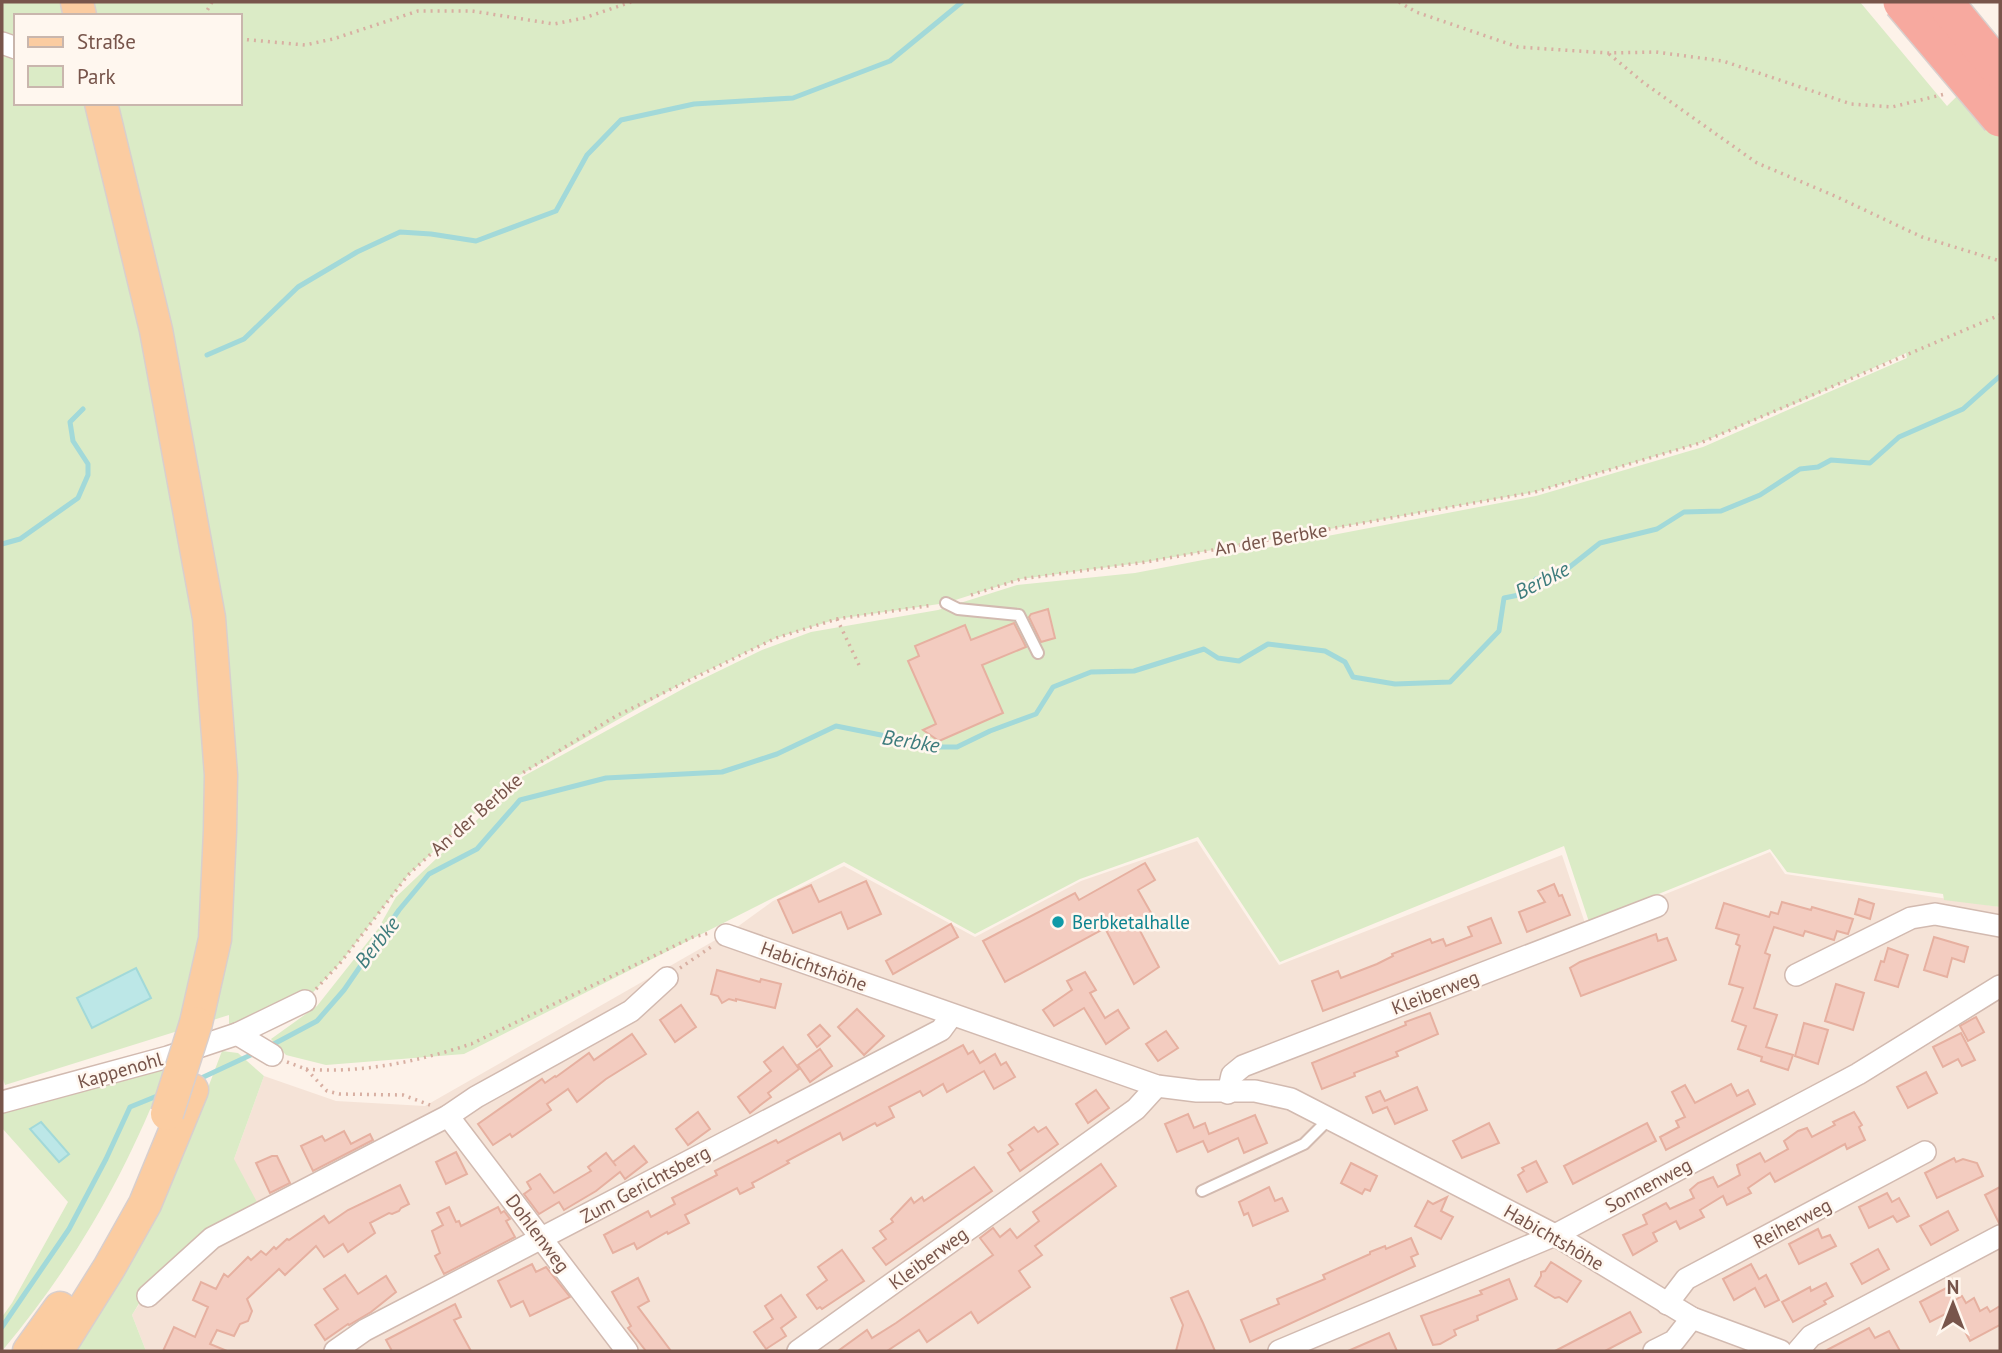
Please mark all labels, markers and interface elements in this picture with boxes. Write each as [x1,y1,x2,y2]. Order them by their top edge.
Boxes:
legend [14,14,242,105]
text: Straße [77,28,136,55]
text: Park [77,63,116,90]
street label: An der Berbke [1213,517,1329,561]
water label: Berbke [1510,555,1574,605]
water label: Berbke [880,723,942,759]
street label: An der Berbke [425,768,527,860]
place label: Berbketalhalle [1072,910,1190,934]
water label: Berbke [349,911,406,973]
marker: Berbketalhalle [1050,914,1066,930]
street label: Habichtshöhe [757,936,871,996]
street label: Kleiberweg [1388,964,1482,1020]
street label: Kappenohl [75,1046,166,1094]
street label: Zum Gerichtsberg [576,1140,714,1228]
street label: Sonnenweg [1601,1152,1695,1218]
street label: Dohlenweg [501,1189,575,1277]
street label: Reiherweg [1749,1192,1835,1254]
street label: Habichtshöhe [1500,1199,1608,1275]
street label: Kleiberweg [884,1221,972,1295]
north arrow [1918,1269,1988,1339]
text: N [1947,1275,1959,1299]

